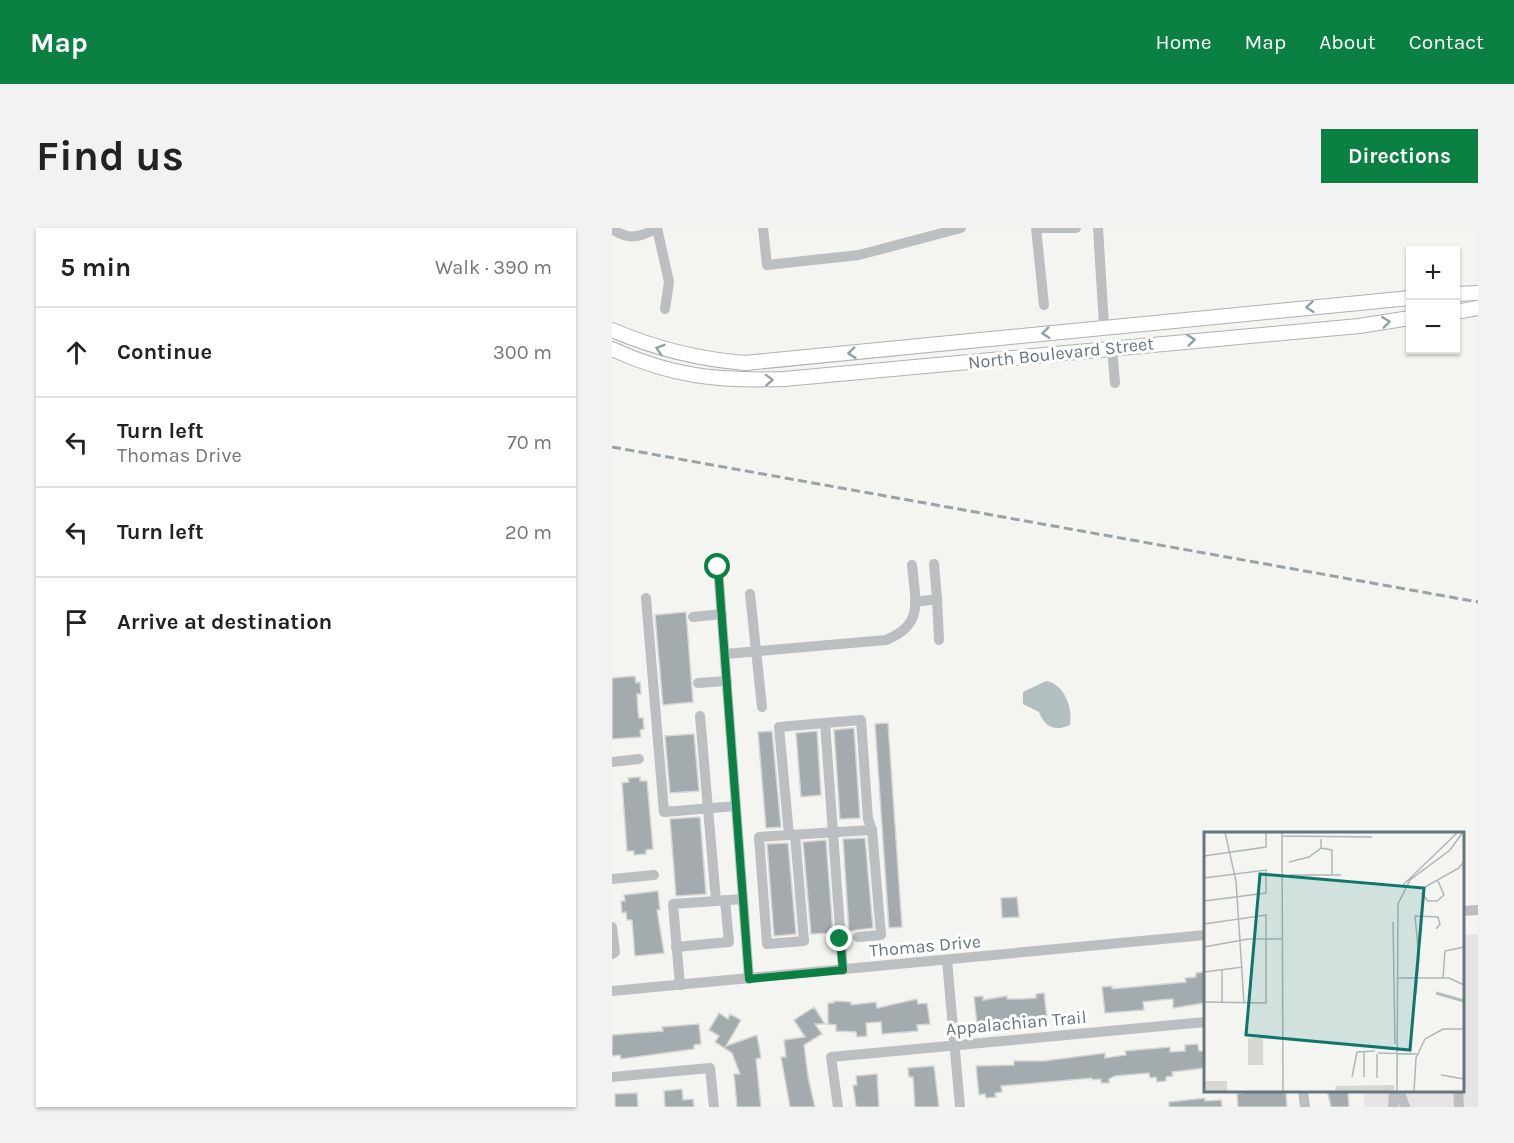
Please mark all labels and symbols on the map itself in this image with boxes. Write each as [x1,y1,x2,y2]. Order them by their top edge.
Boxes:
one-way arrow [1306,300,1315,313]
one-way arrow [1381,316,1390,328]
one-way arrow [1041,326,1050,338]
street label: North Boulevard Street [967,332,1155,374]
one-way arrow [1187,334,1196,347]
one-way arrow [655,344,666,356]
one-way arrow [847,346,856,359]
one-way arrow [765,373,774,386]
route start [704,553,730,579]
inset map [1204,832,1463,1092]
route end [826,925,852,951]
street label: Thomas Drive [868,930,982,962]
street label: Appalachian Trail [945,1006,1087,1040]

